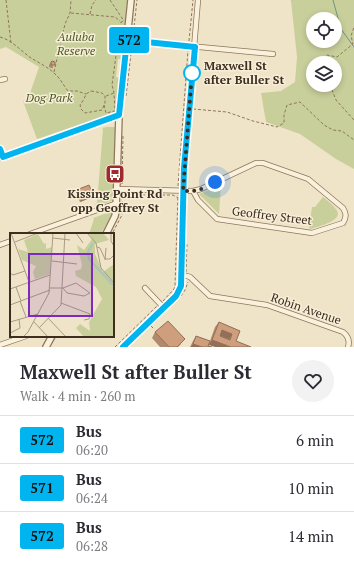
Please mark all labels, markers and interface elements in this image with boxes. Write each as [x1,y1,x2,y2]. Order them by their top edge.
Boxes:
map controls [306,12,342,92]
button: locate [306,12,342,48]
line badge: 572 [106,27,152,53]
park label: Auluba Reserve [56,29,96,58]
text: 572 [117,30,141,49]
button: layers [306,56,342,92]
place label: Maxwell St after Buller St [204,58,284,87]
marker: Maxwell St after Buller St [183,64,201,82]
park label: Dog Park [24,90,73,105]
bus stop icon: Kissing Point Rd opp Geoffrey St [104,163,126,185]
your location [205,172,225,192]
place label: Kissing Point Rd opp Geoffrey St [68,186,163,215]
street label: Geoffrey Street [231,203,313,228]
inset map [10,233,114,337]
street label: Robin Avenue [269,290,343,328]
text: Maxwell St after Buller St [20,359,252,384]
button: heart [292,360,334,402]
text: Walk · 4 min · 260 m [20,387,135,405]
text: Bus [76,421,102,441]
text: 572 [30,430,54,449]
text: 6 min [296,430,334,450]
text: 06:20 [76,441,108,459]
text: Bus [76,469,102,489]
text: 571 [30,478,54,497]
text: 10 min [288,478,334,498]
text: 06:24 [76,489,108,507]
text: Bus [76,517,102,537]
text: 572 [30,526,54,545]
text: 14 min [288,526,334,546]
text: 06:28 [76,537,108,555]

